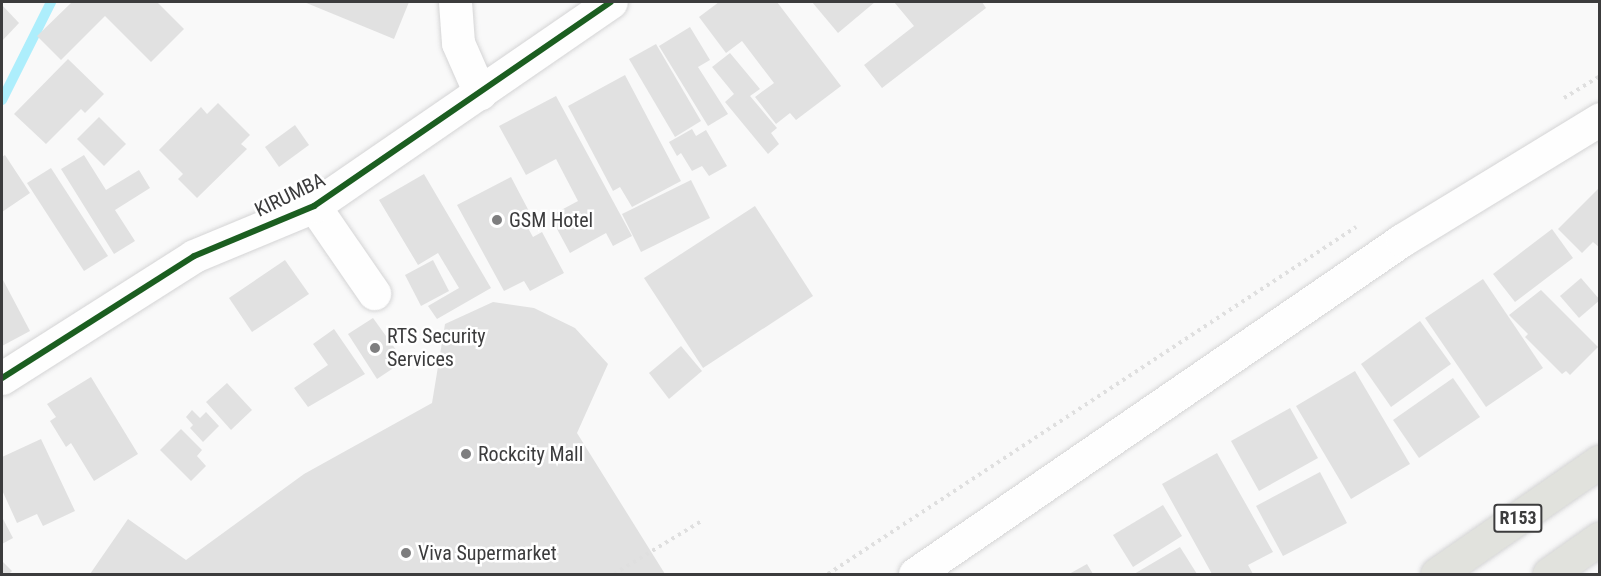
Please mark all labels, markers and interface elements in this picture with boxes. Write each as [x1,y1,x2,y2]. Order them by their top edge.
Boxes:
street label: KIRUMBA [251,168,329,222]
place label: GSM Hotel [509,208,593,232]
marker: GSM Hotel [490,213,504,227]
place label: RTS Security Services [387,324,486,371]
marker: RTS Security Services [368,341,382,355]
place label: Rockcity Mall [478,442,583,466]
marker: Rockcity Mall [459,447,473,461]
road number: R153 [1492,503,1544,533]
place label: Viva Supermarket [418,541,557,565]
marker: Viva Supermarket [399,546,413,560]

